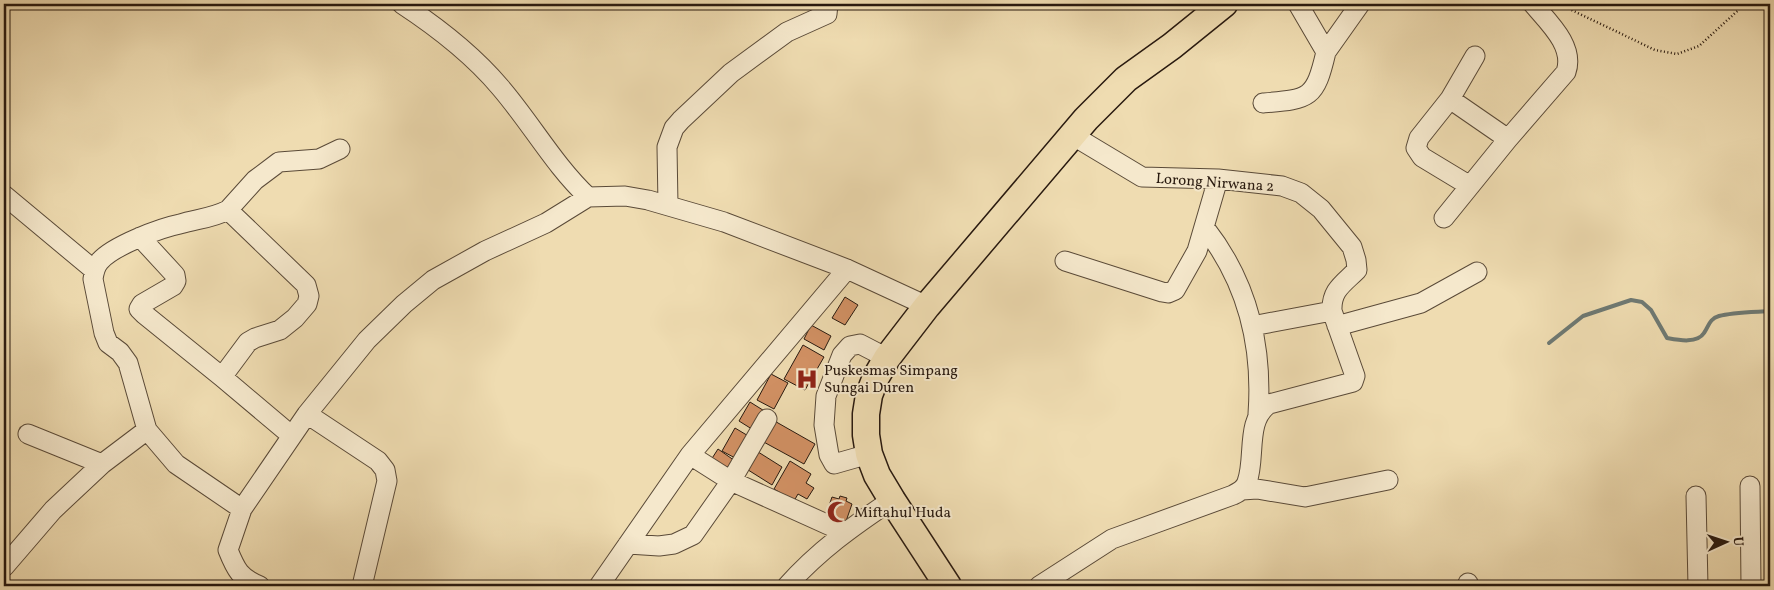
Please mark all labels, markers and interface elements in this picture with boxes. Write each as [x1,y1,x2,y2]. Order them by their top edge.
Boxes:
street label: Lorong Nirwana 2 [1155,169,1275,198]
place label: Puskesmas Simpang Sungai Duren [824,361,958,399]
hospital icon: Puskesmas Simpang Sungai Duren [794,366,820,392]
mosque icon: Miftahul Huda [825,499,851,525]
place label: Miftahul Huda [854,503,951,524]
north arrow [1702,518,1752,568]
text: U [1728,536,1747,547]

